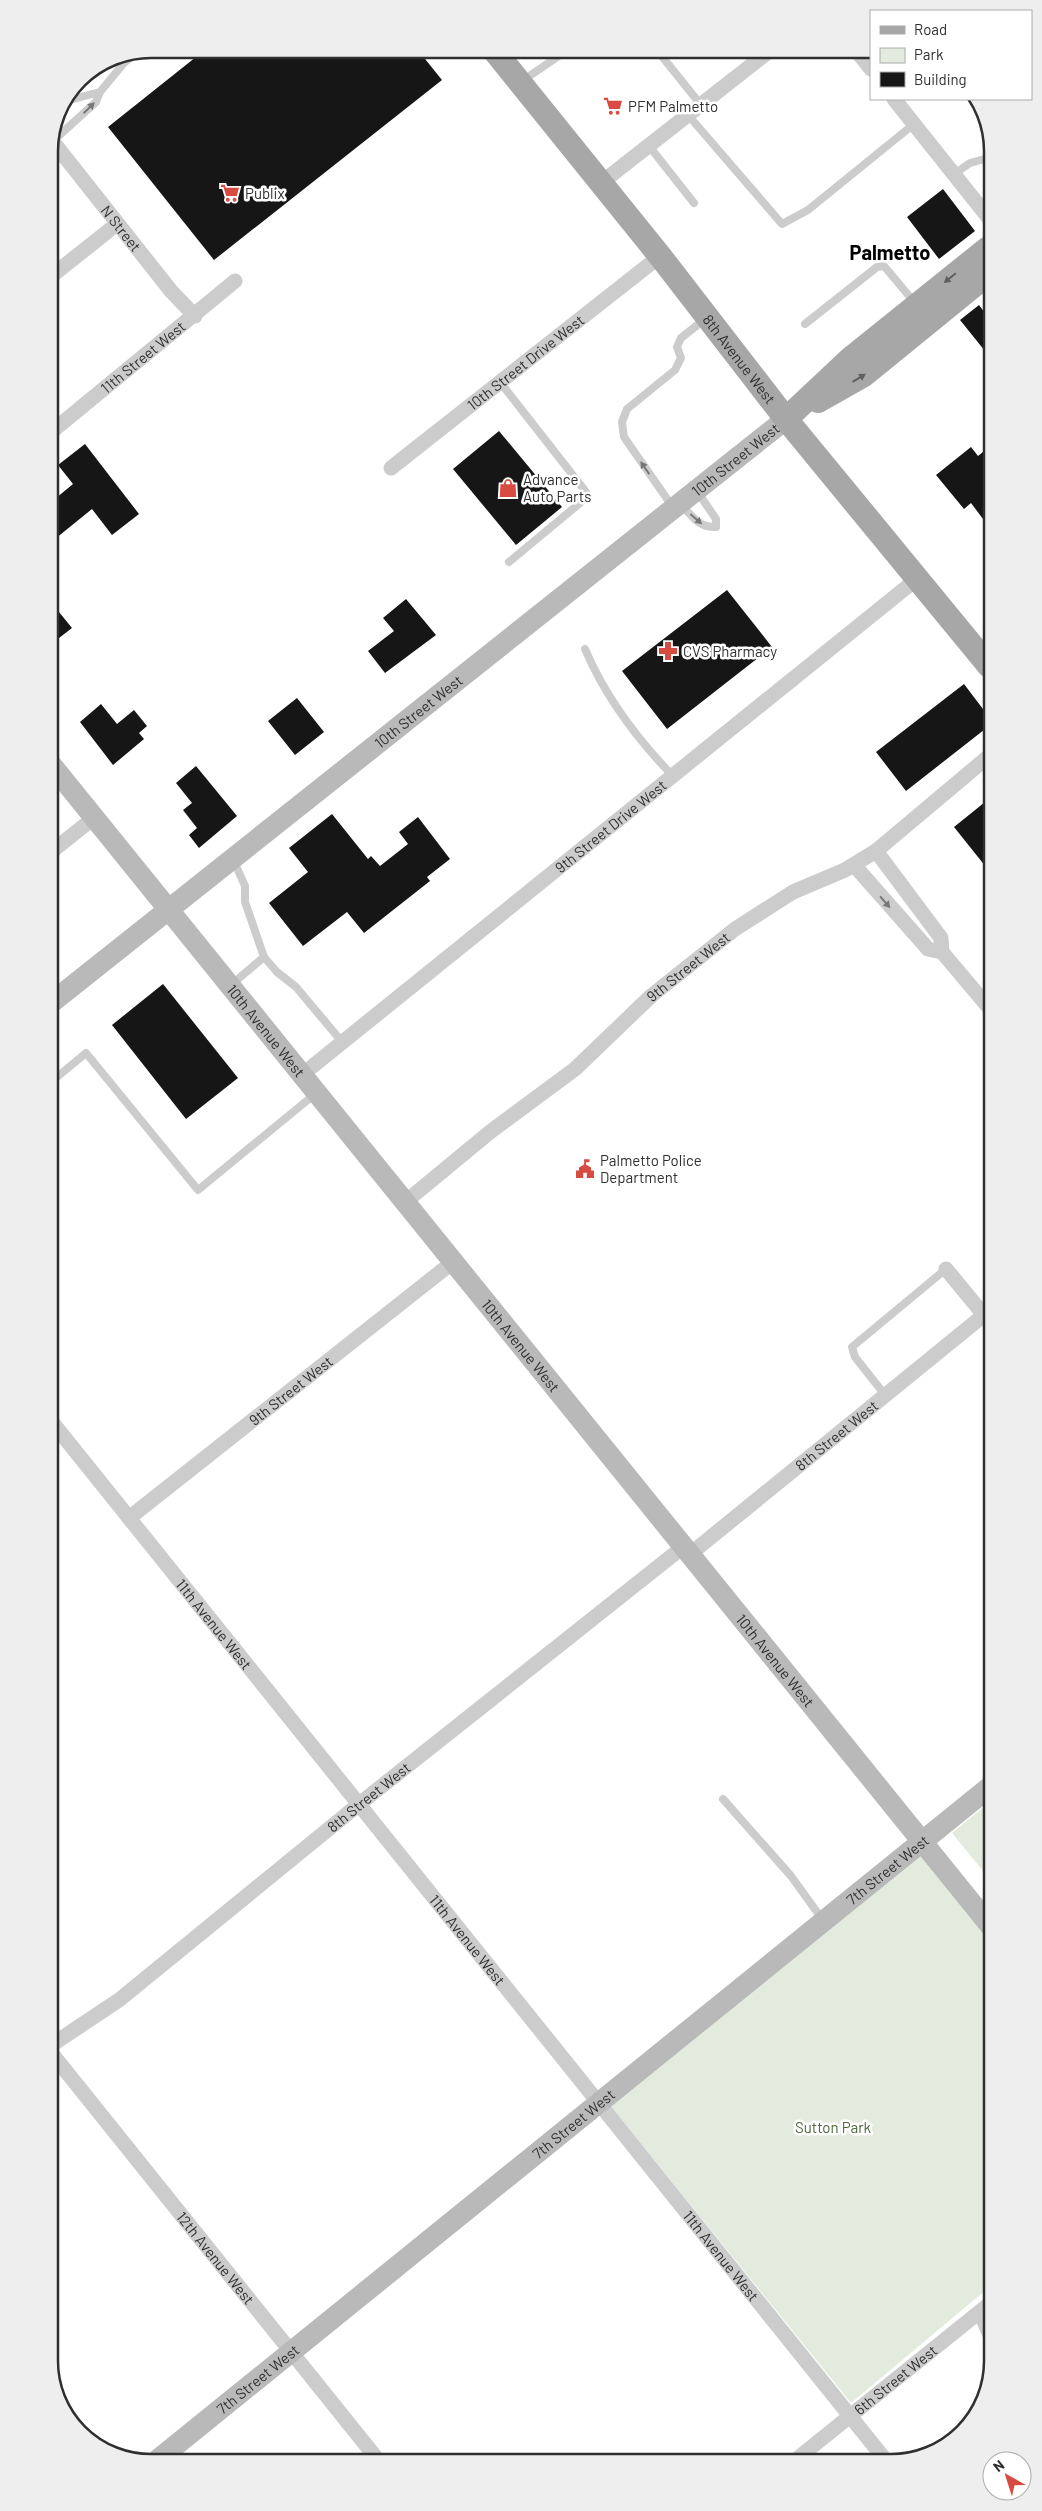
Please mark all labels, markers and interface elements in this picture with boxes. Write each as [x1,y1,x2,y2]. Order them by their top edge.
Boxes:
legend [870,10,1032,100]
text: Road [914,20,947,38]
text: Park [914,45,944,63]
text: Building [914,70,967,88]
supermarket icon: PFM Palmetto [602,95,624,117]
place label: PFM Palmetto [628,97,718,115]
one-way arrow [83,103,95,115]
supermarket icon: Publix [219,182,241,204]
place label: Publix [245,184,285,202]
street label: N Street [97,201,145,255]
district label: Palmetto [850,240,930,264]
one-way arrow [944,273,957,284]
street label: 10th Street Drive West [463,311,587,414]
street label: 8th Avenue West [699,311,780,407]
street label: 11th Street West [97,317,189,397]
one-way arrow [852,373,865,382]
street label: 10th Street West [688,419,783,500]
one-way arrow [640,461,650,475]
place label: Advance Auto Parts [523,470,591,505]
shop icon: Advance Auto Parts [497,477,519,499]
one-way arrow [689,513,701,525]
pharmacy icon: CVS Pharmacy [657,640,679,662]
place label: CVS Pharmacy [683,642,777,660]
street label: 10th Street West [371,671,466,752]
street label: 9th Street Drive West [551,776,670,876]
one-way arrow [879,896,891,908]
street label: 9th Street West [643,928,733,1005]
street label: 10th Avenue West [223,981,309,1080]
place label: Palmetto Police Department [600,1151,702,1186]
public building icon: Palmetto Police Department [574,1158,596,1180]
street label: 10th Avenue West [478,1295,564,1395]
street label: 9th Street West [245,1352,336,1429]
street label: 8th Street West [791,1396,881,1474]
street label: 11th Avenue West [172,1575,256,1673]
street label: 10th Avenue West [733,1610,818,1710]
street label: 8th Street West [323,1758,414,1836]
street label: 7th Street West [843,1831,932,1908]
street label: 11th Avenue West [426,1891,509,1989]
street label: 7th Street West [529,2085,618,2162]
park label: Sutton Park [795,2118,872,2136]
street label: 11th Avenue West [680,2207,763,2304]
street label: 12th Avenue West [173,2208,258,2308]
street label: 7th Street West [213,2340,302,2418]
street label: 6th Street West [850,2341,940,2418]
north arrow [982,2451,1032,2501]
text: N [990,2456,1007,2475]

